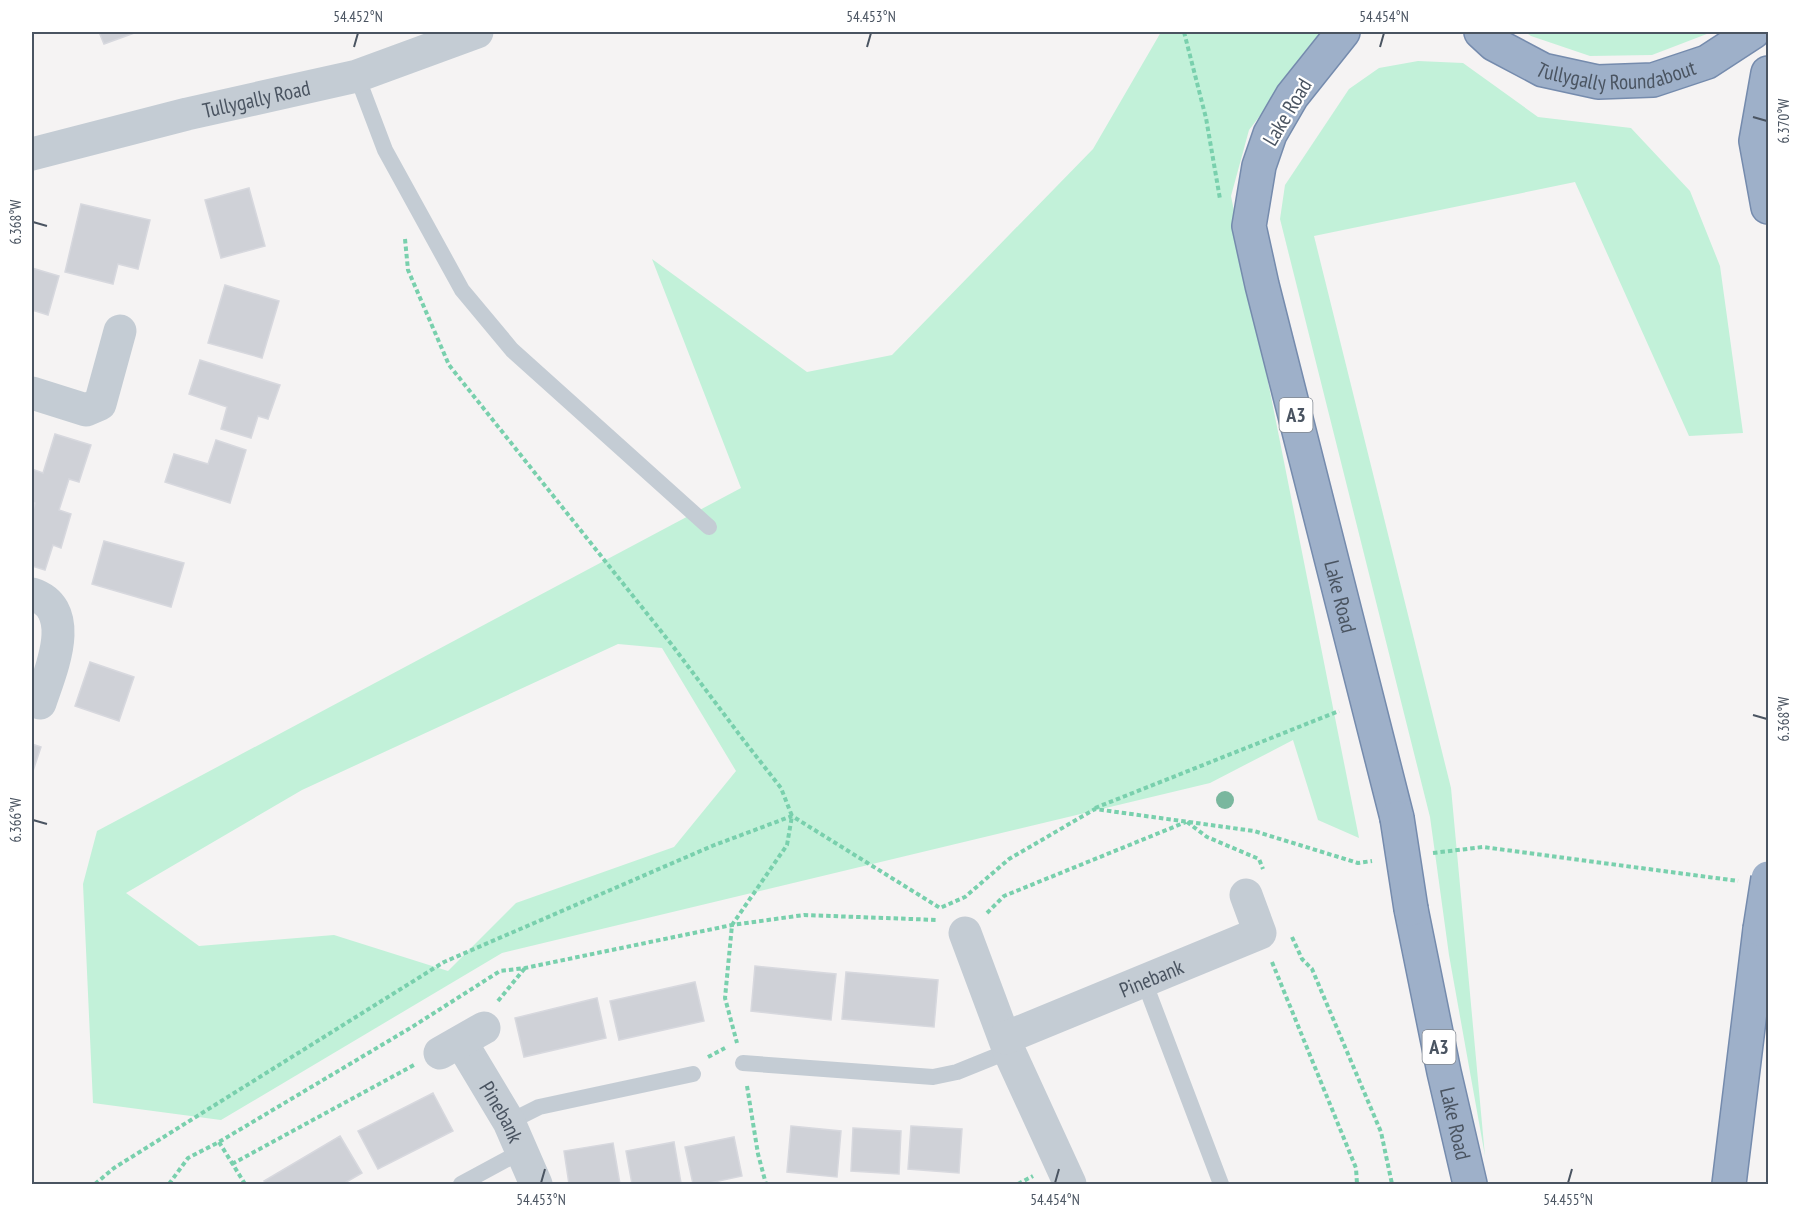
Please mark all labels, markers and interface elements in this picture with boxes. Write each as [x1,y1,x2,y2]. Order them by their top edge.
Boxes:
text: 54.452°N [333,7,383,26]
text: 54.453°N [846,7,896,26]
text: 54.454°N [1359,7,1409,26]
street label: Tullygally Roundabout [1532,53,1699,95]
street label: Tullygally Road [200,73,313,124]
street label: Lake Road [1256,73,1318,151]
text: 6.370°W [1774,99,1793,143]
text: 6.368°W [6,200,25,244]
road number: A3 [1280,398,1312,432]
street label: Lake Road [1319,557,1363,635]
text: 6.368°W [1774,697,1793,741]
text: 6.366°W [6,798,25,842]
street label: Pinebank [1115,953,1187,1003]
road number: A3 [1422,1030,1456,1064]
street label: Pinebank [474,1076,530,1147]
street label: Lake Road [1434,1084,1477,1162]
text: 54.453°N [516,1190,566,1209]
text: 54.454°N [1030,1190,1080,1209]
text: 54.455°N [1543,1190,1593,1209]

